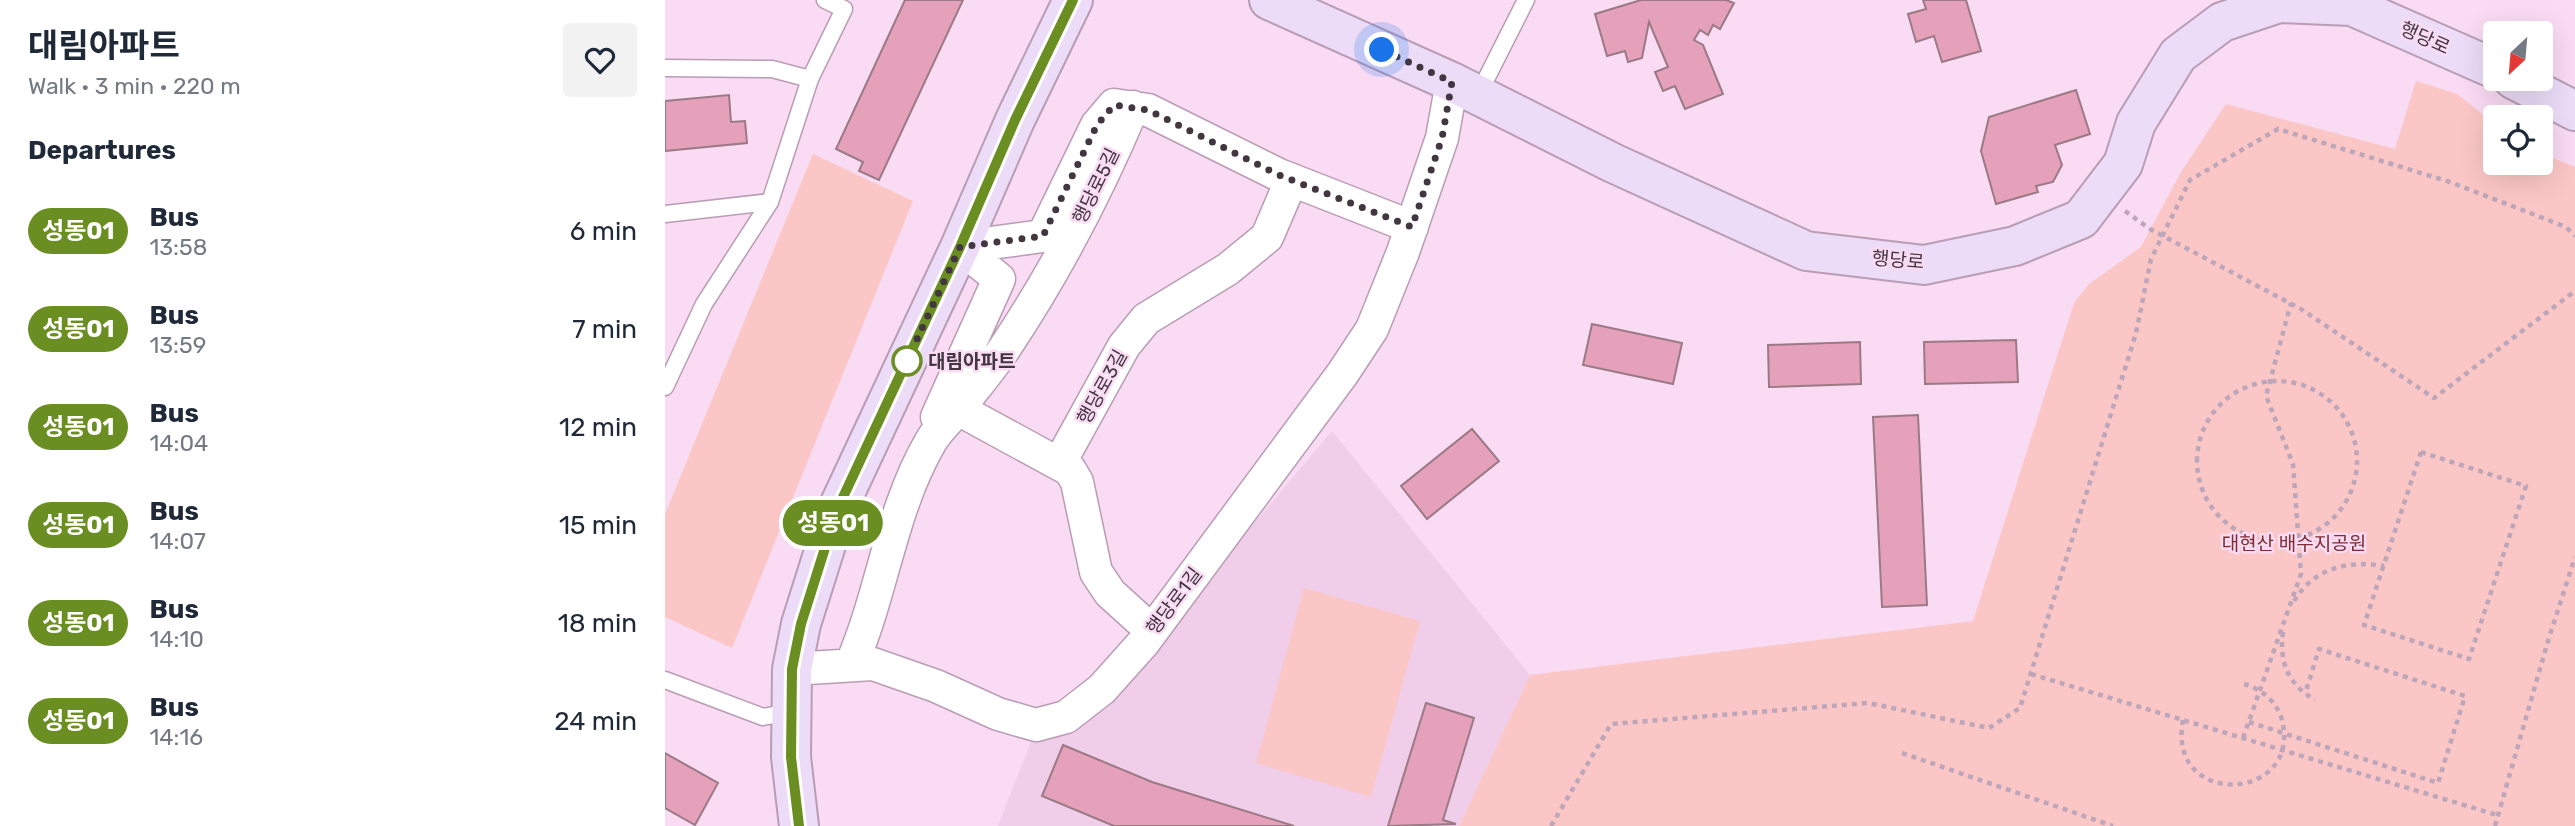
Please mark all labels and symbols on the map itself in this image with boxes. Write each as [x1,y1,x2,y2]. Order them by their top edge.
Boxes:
street label: 행당로 [2396,17,2454,59]
north arrow [2483,21,2553,91]
your location [1364,32,1399,67]
street label: 행당로5길 [1068,144,1124,228]
street label: 행당로 [1871,246,1925,274]
marker: 대림아파트 [892,346,922,376]
street label: 행당로3길 [1072,346,1132,428]
place label: 대림아파트 [928,350,1015,373]
line badge: 성동01 [784,500,882,546]
park label: 대현산 배수지공원 [2222,532,2366,555]
street label: 행당로1길 [1141,563,1207,639]

